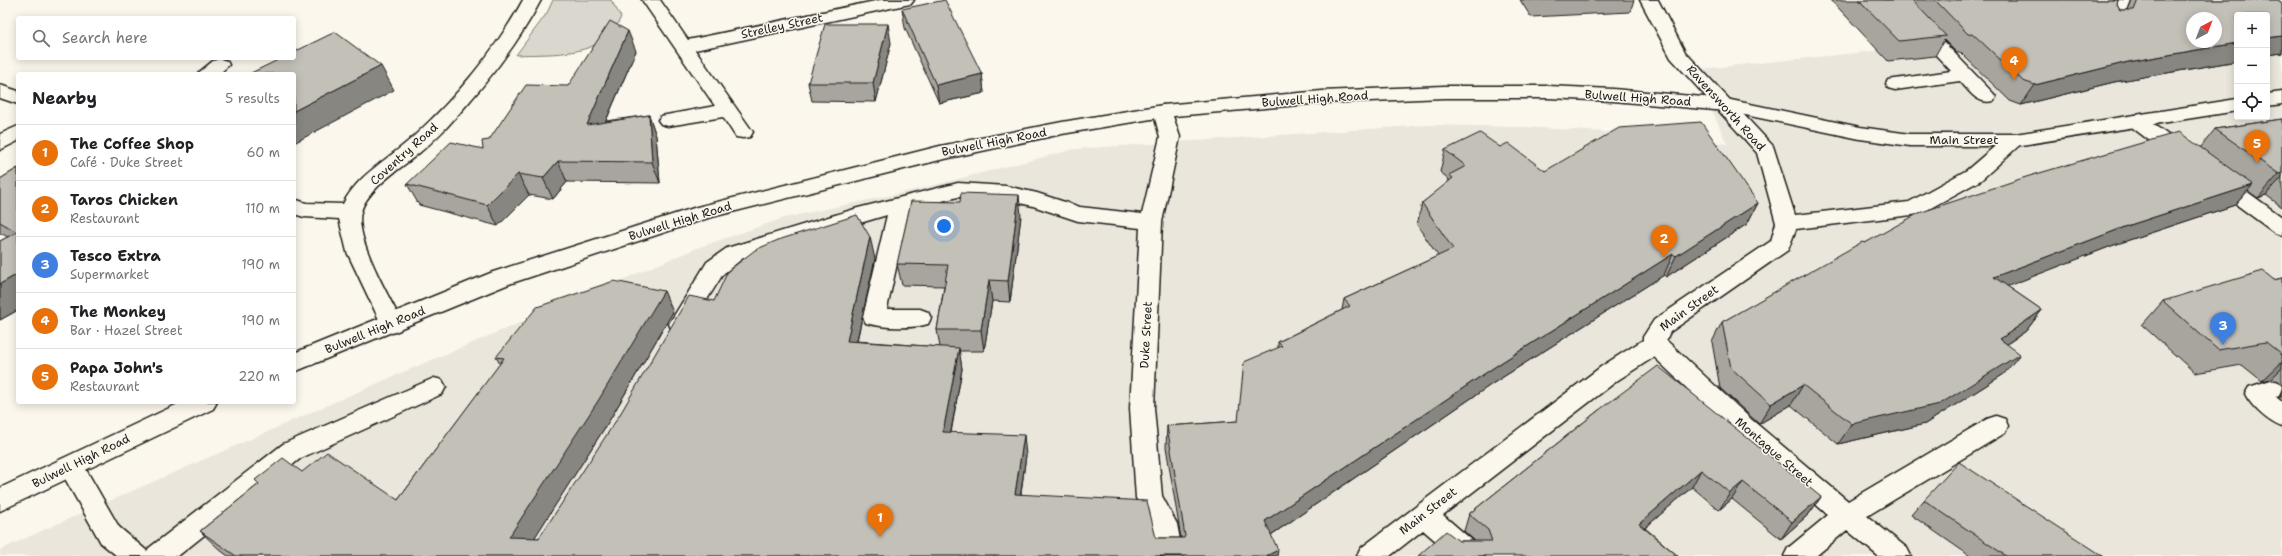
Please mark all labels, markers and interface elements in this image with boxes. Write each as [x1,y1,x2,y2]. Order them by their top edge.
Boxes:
street label: Strelley Street [740,10,824,42]
north arrow [2186,12,2222,48]
map controls [2234,12,2270,120]
button: + [2234,12,2270,48]
search box [16,16,296,60]
icon: search [30,27,52,49]
text: Search here [62,28,148,48]
pin: 4 [2001,47,2027,80]
button: − [2234,48,2270,84]
street label: Ravensworth Road [1683,62,1769,155]
button: locate [2234,84,2270,120]
street label: Bulwell High Road [1584,86,1692,110]
text: Nearby [32,87,97,109]
street label: Bulwell High Road [1261,87,1369,111]
text: 5 results [225,90,280,107]
street label: Coventry Road [367,119,442,189]
street label: Bulwell High Road [940,124,1048,160]
pin: 5 [2244,130,2270,163]
street label: Main Street [1930,132,1998,148]
text: The Coffee Shop [70,134,194,154]
text: 1 [42,144,48,161]
text: 60 m [247,144,280,161]
text: Café · Duke Street [70,154,183,171]
text: Taros Chicken [70,190,178,210]
street label: Bulwell High Road [627,198,734,244]
text: 2 [40,200,50,217]
text: 110 m [245,200,280,217]
text: Restaurant [70,210,140,227]
your location [934,216,954,236]
pin: 2 [1651,225,1677,258]
text: Tesco Extra [70,246,161,266]
text: 3 [40,256,50,273]
text: 190 m [241,256,280,273]
text: Supermarket [70,266,149,283]
street label: Main Street [1656,281,1722,335]
street label: Duke Street [1136,301,1156,369]
text: The Monkey [70,302,166,322]
street label: Bulwell High Road [323,302,428,357]
text: 4 [40,312,50,329]
text: 190 m [241,312,280,329]
pin: 3 [2210,312,2236,345]
text: Bar · Hazel Street [70,322,183,339]
text: Papa John's [70,358,163,378]
text: 5 [41,368,49,385]
text: 220 m [238,368,280,385]
text: Restaurant [70,378,140,395]
street label: Montague Street [1732,414,1816,490]
street label: Bulwell High Road [30,430,133,492]
street label: Main Street [1396,483,1460,539]
pin: 1 [867,504,893,537]

